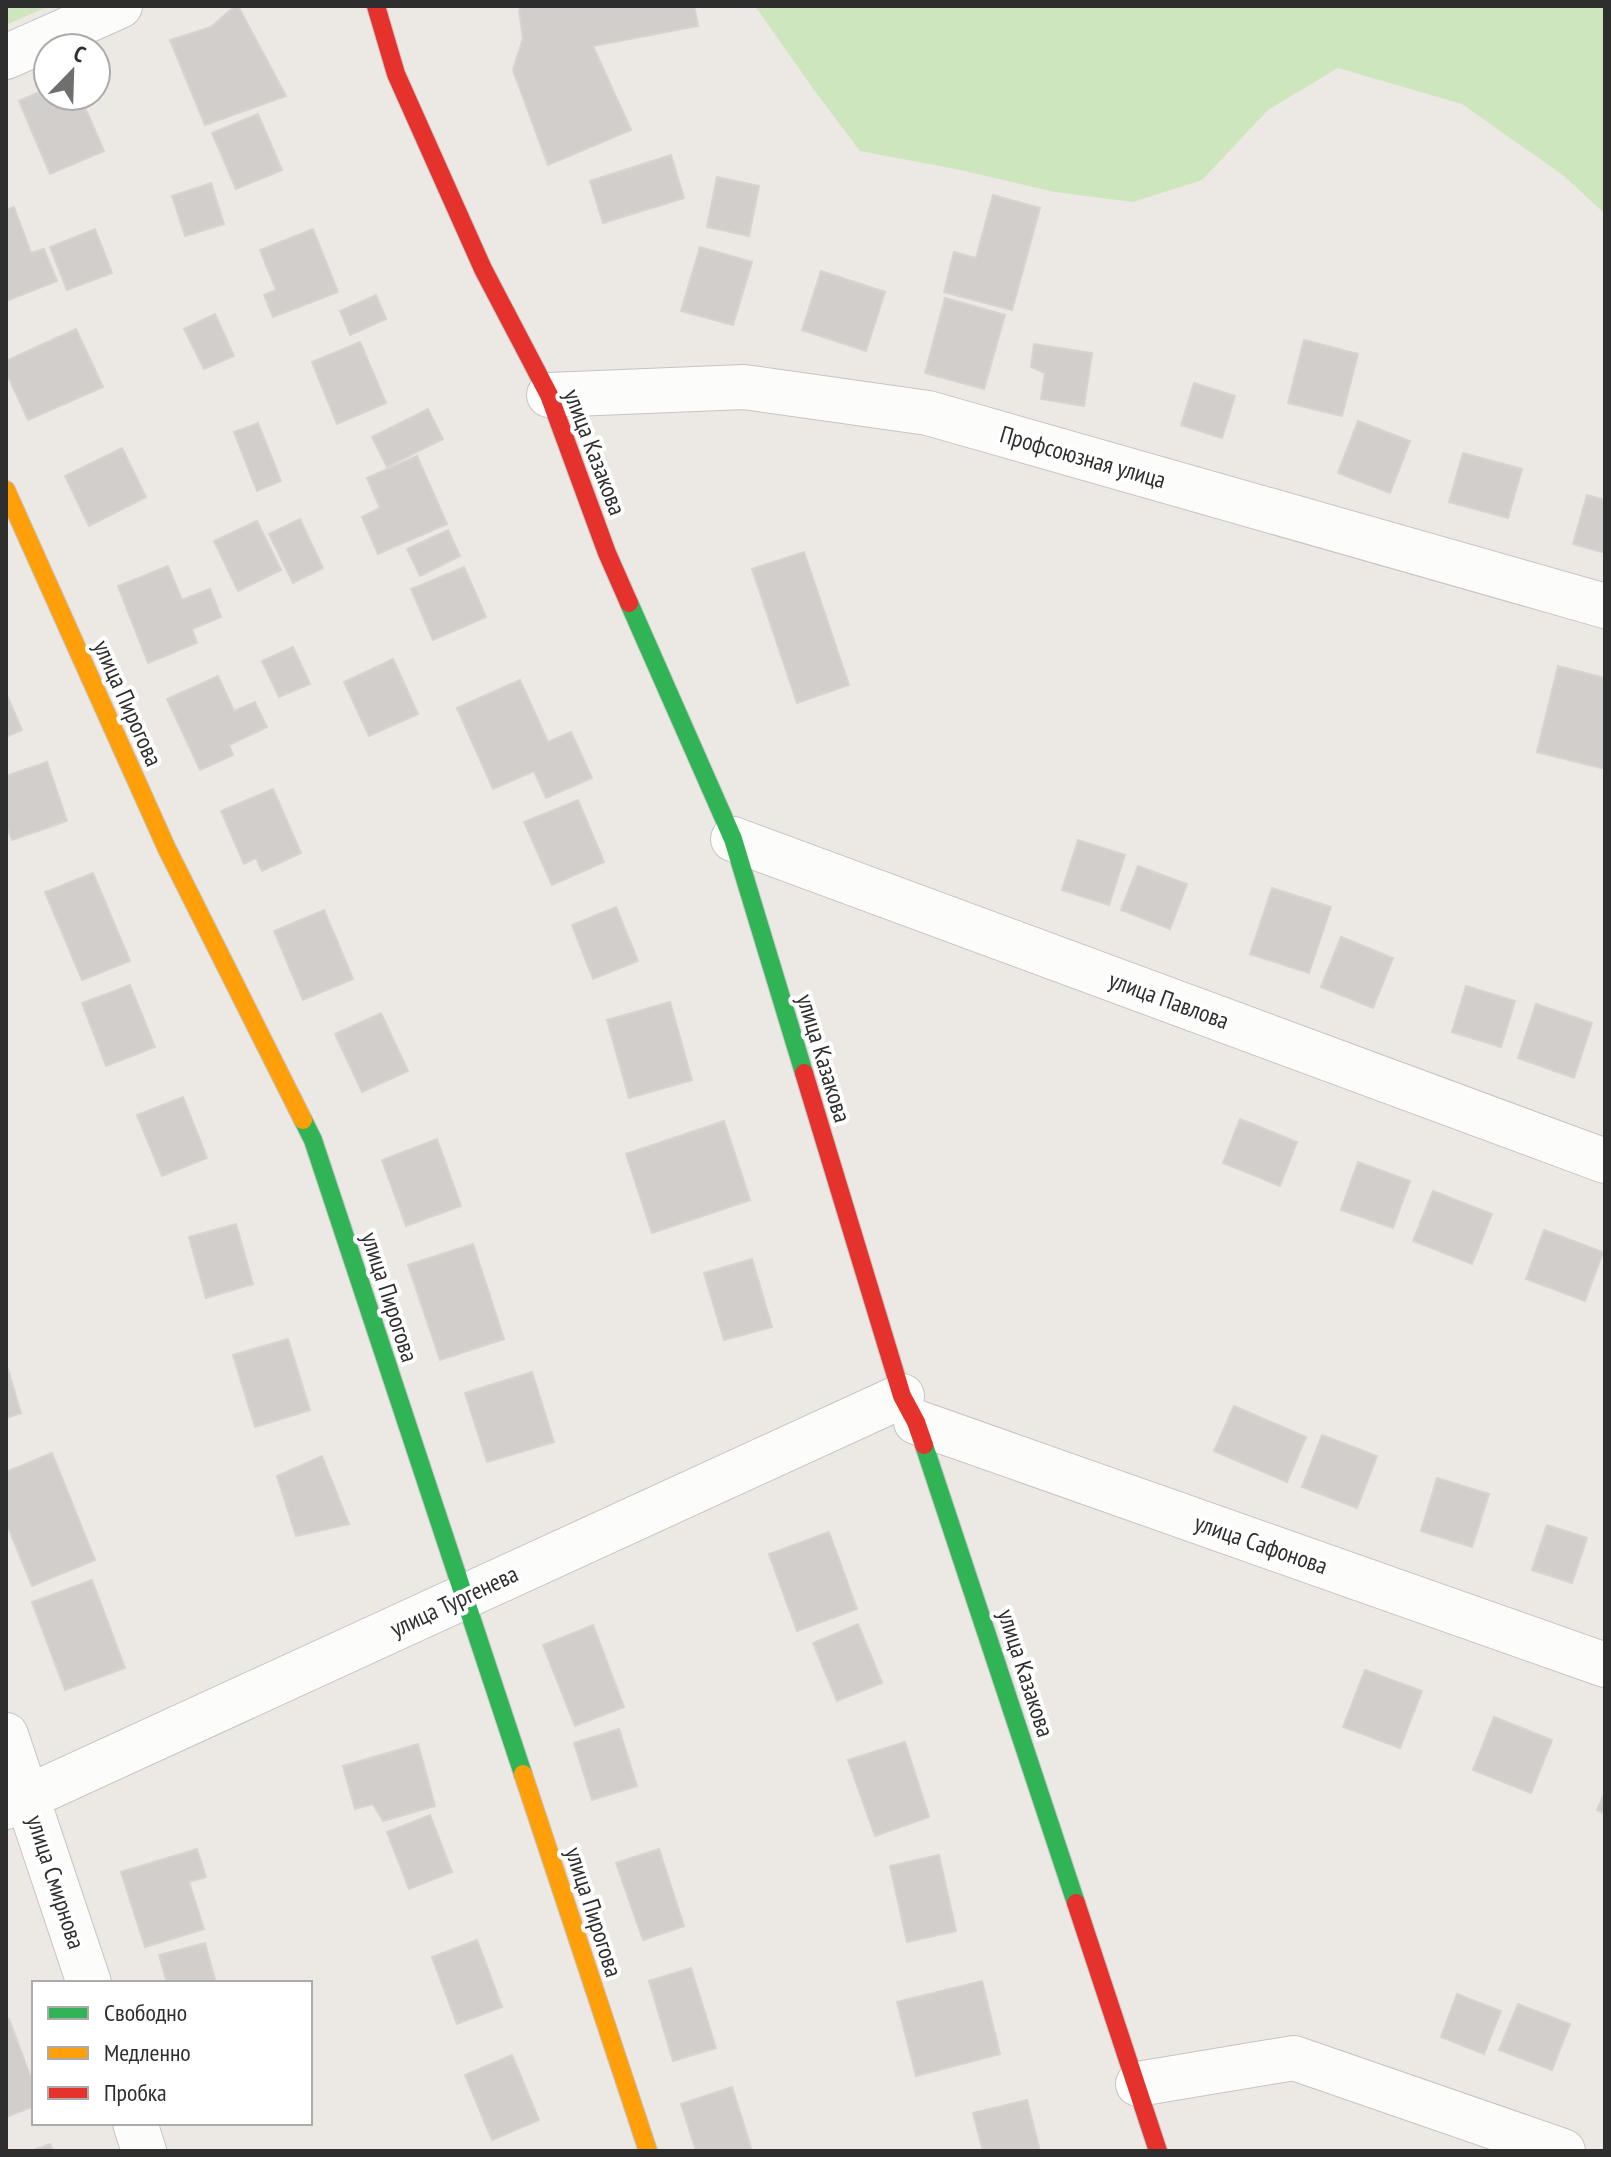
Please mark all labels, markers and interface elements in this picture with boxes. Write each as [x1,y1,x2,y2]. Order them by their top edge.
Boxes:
north arrow [32,32,112,112]
text: С [70,39,90,68]
street label: улица Казакова [557,385,633,519]
street label: Профсоюзная улица [997,419,1169,495]
street label: улица Пирогова [86,635,170,771]
street label: улица Павлова [1105,964,1233,1036]
street label: улица Казакова [790,990,858,1126]
street label: улица Пирогова [354,1228,426,1366]
street label: улица Сафонова [1190,1507,1332,1581]
street label: улица Тургенева [385,1558,523,1644]
street label: улица Казакова [991,1605,1061,1741]
street label: улица Смирнова [20,1811,92,1953]
street label: улица Пирогова [558,1843,630,1981]
legend [32,1981,312,2125]
text: Свободно [104,1997,187,2028]
text: Медленно [104,2037,191,2068]
text: Пробка [104,2077,167,2108]

